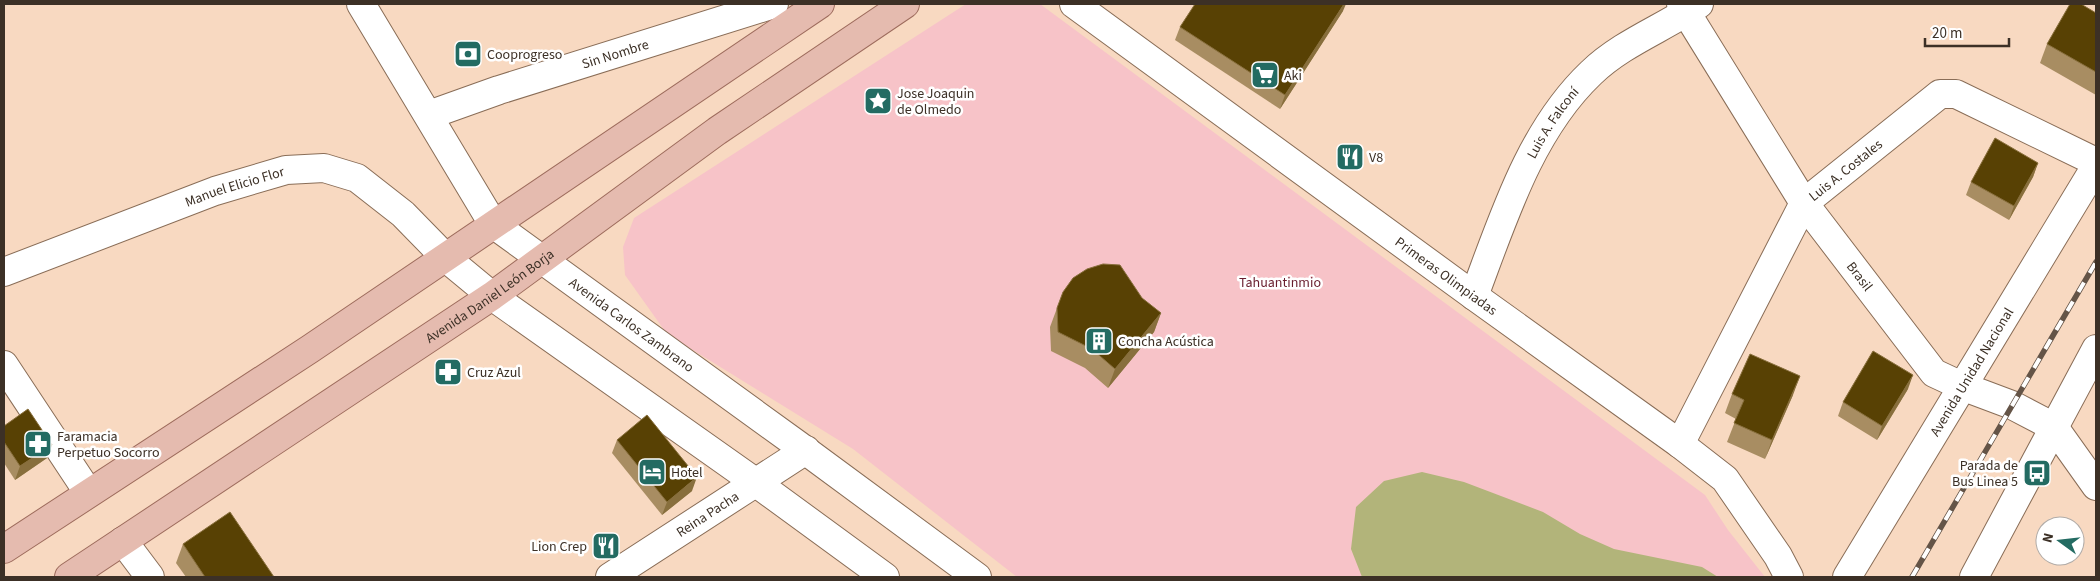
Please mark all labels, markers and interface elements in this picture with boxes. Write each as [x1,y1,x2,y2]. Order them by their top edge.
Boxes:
scale bar [1925,15,2009,47]
text: 20 m [1932,23,1962,44]
street label: Sin Nombre [579,35,651,74]
bank icon: Cooprogreso [453,39,483,69]
place label: Cooprogreso [487,45,562,65]
supermarket icon: Aki [1250,60,1280,90]
place label: Aki [1284,66,1302,86]
street label: Luis A. Falconí [1522,83,1584,162]
place label: Jose Joaquin de Olmedo [897,84,975,120]
place icon: Jose Joaquin de Olmedo [863,86,893,116]
street label: Luis A. Costales [1805,135,1887,206]
restaurant icon: V8 [1335,142,1365,172]
place label: V8 [1369,148,1383,168]
street label: Manuel Elicio Flor [182,162,287,213]
street label: Primeras Olimpiadas [1391,233,1501,321]
street label: Avenida Daniel León Borja [422,245,559,348]
street label: Brasil [1841,258,1877,296]
street label: Avenida Carlos Zambrano [565,273,698,378]
park label: Tahuantinmio [1239,273,1321,293]
street label: Avenida Unidad Nacional [1926,304,2019,440]
building icon: Concha Acústica [1084,326,1114,356]
place label: Concha Acústica [1118,332,1214,352]
pharmacy icon: Cruz Azul [433,357,463,387]
place label: Cruz Azul [467,363,521,383]
place label: Faramacia Perpetuo Socorro [57,427,160,463]
pharmacy icon: Faramacia Perpetuo Socorro [23,429,53,459]
place label: Parada de Bus Linea 5 [1952,456,2018,492]
hotel icon: Hotel [637,457,667,487]
bus stop icon: Parada de Bus Linea 5 [2022,458,2052,488]
place label: Hotel [671,463,703,483]
street label: Reina Pacha [673,487,743,543]
north arrow [2035,516,2085,566]
restaurant icon: Lion Crep [591,531,621,561]
text: N [2038,531,2059,545]
place label: Lion Crep [531,537,587,557]

